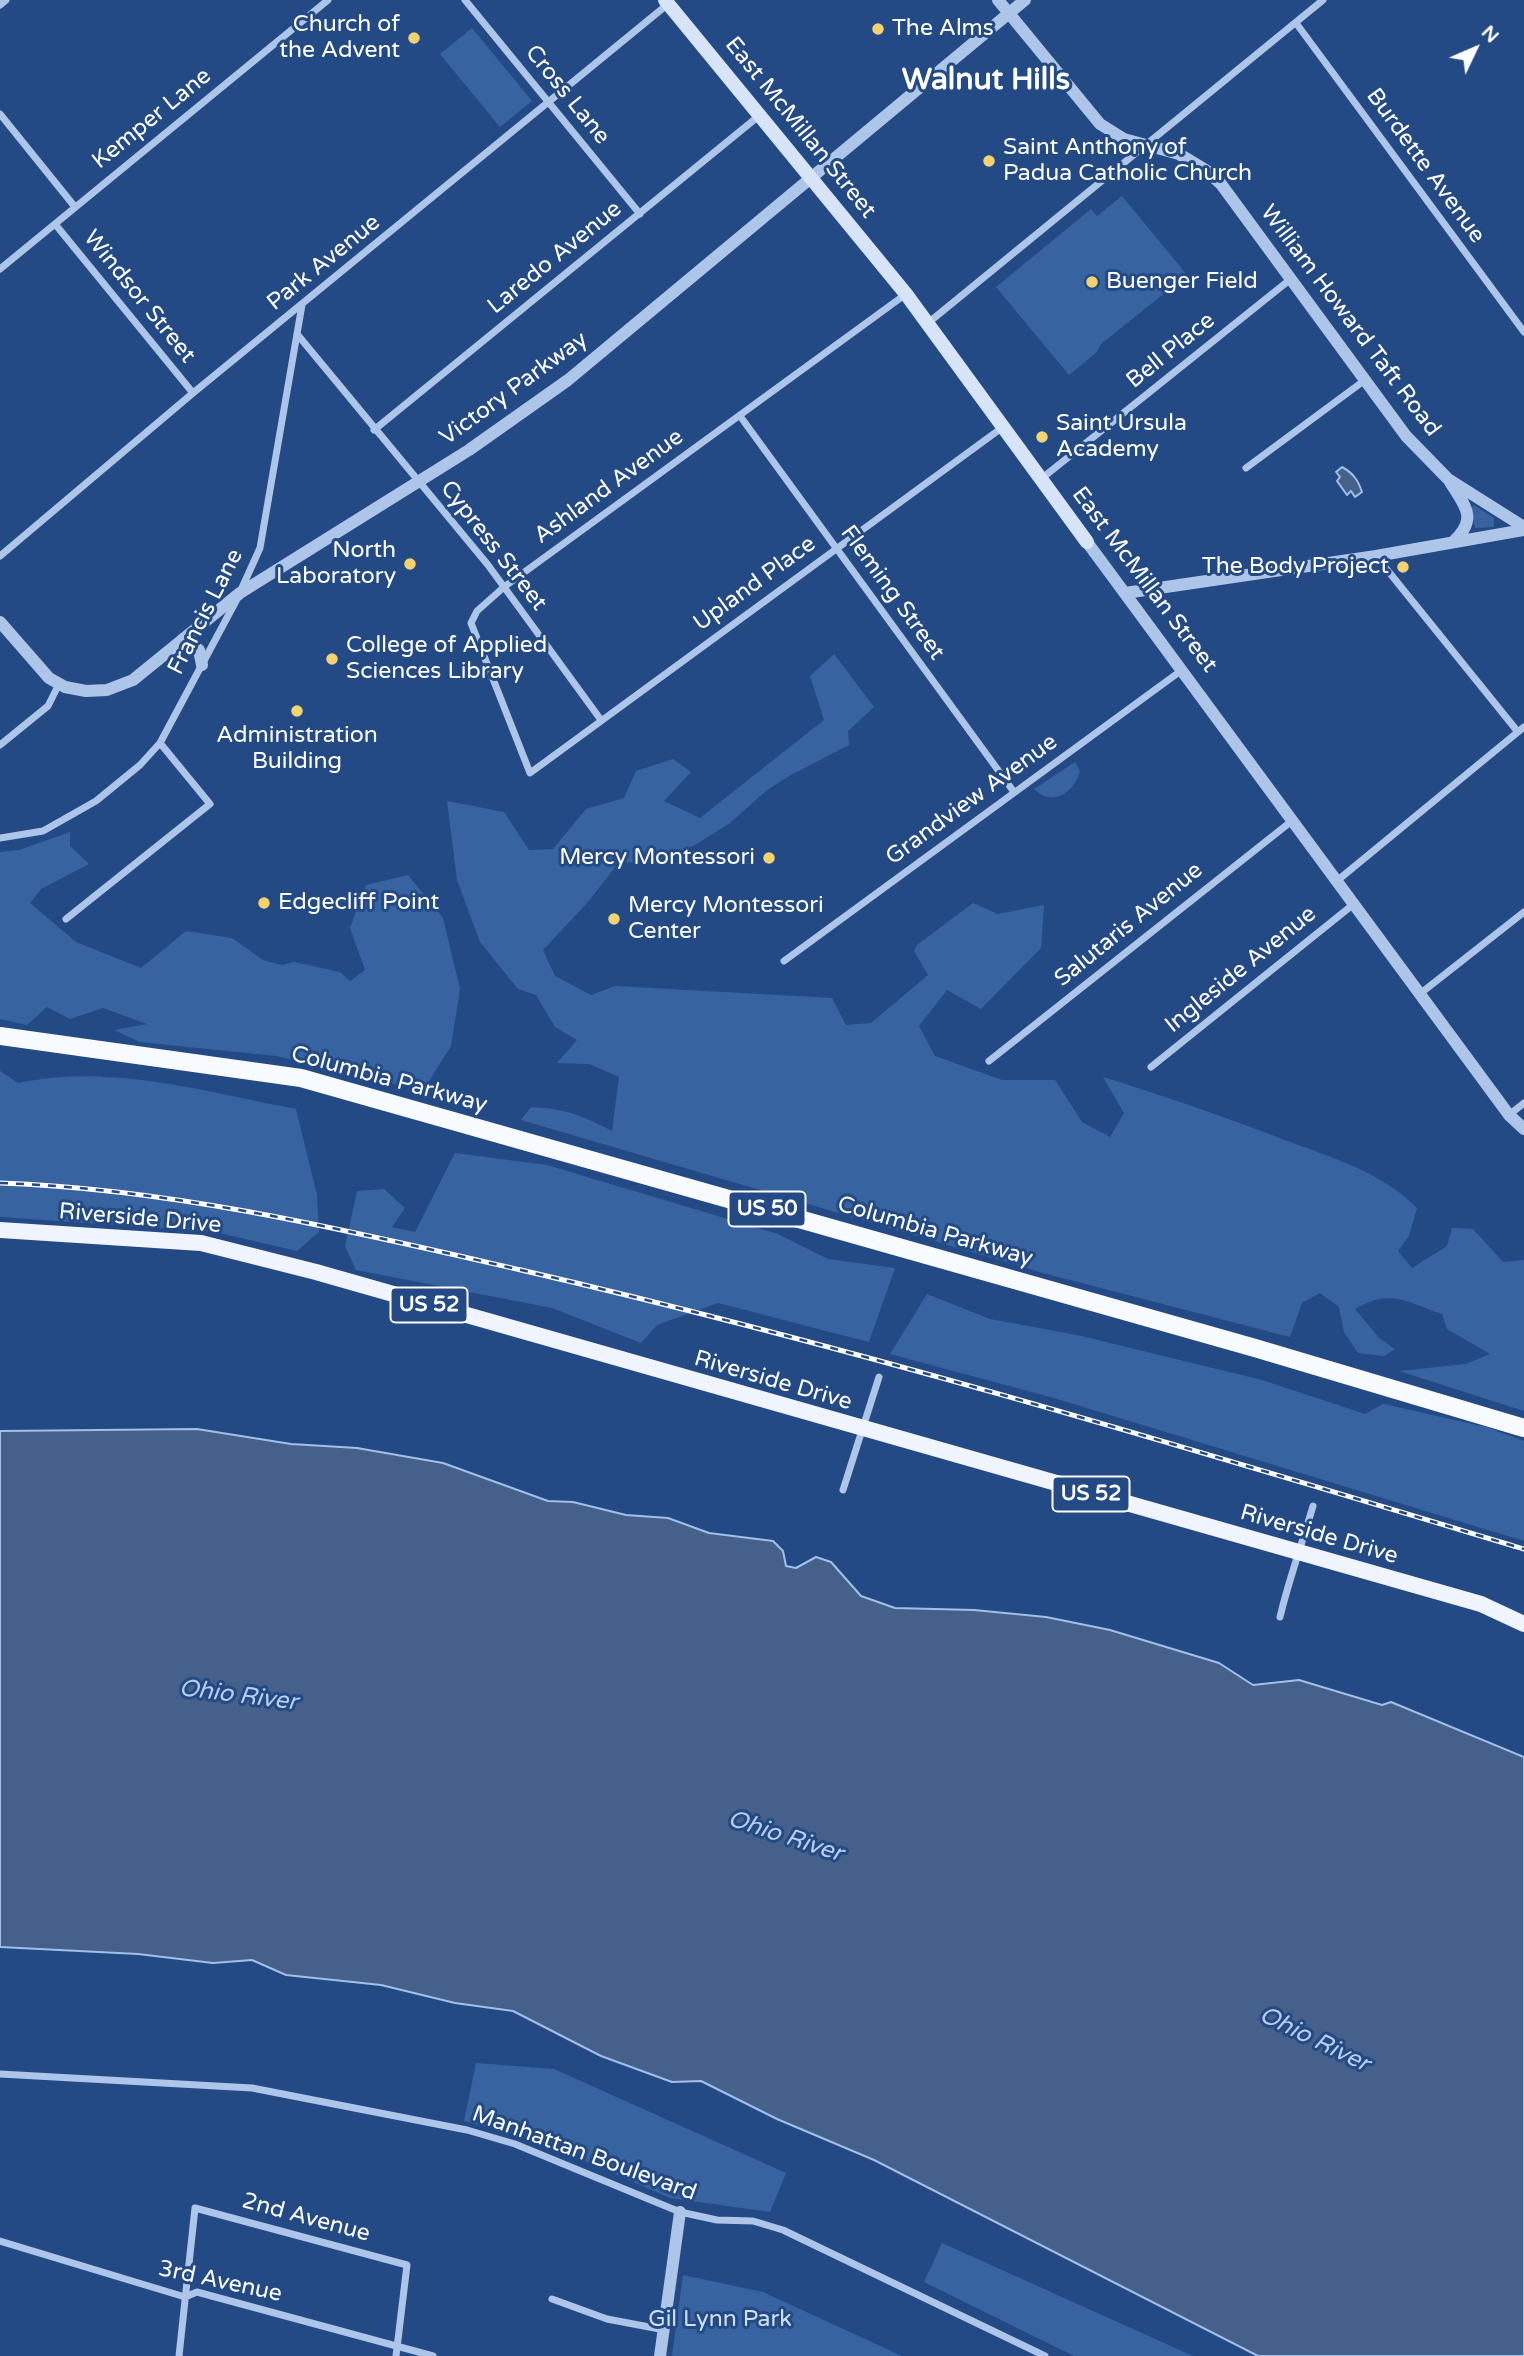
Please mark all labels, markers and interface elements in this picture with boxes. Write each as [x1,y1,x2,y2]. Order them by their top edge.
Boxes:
place label: Church of the Advent [279,11,400,65]
north arrow [1440,14,1510,84]
place label: The Alms [892,15,994,43]
marker: The Alms [870,21,886,37]
text: N [1477,21,1503,48]
marker: Church of the Advent [406,30,422,46]
street label: East McMillan Street [718,32,882,224]
street label: Cross Lane [519,40,615,150]
street label: Kemper Lane [87,63,217,175]
district label: Walnut Hills [902,63,1070,99]
street label: Burdette Avenue [1360,83,1490,249]
place label: Saint Anthony of Padua Catholic Church [1003,134,1252,188]
marker: Saint Anthony of Padua Catholic Church [981,153,997,169]
street label: Laredo Avenue [482,196,628,320]
street label: William Howard Taft Road [1254,200,1446,442]
street label: Park Avenue [262,209,386,317]
street label: Windsor Street [77,225,201,369]
place label: Buenger Field [1106,268,1258,296]
marker: Buenger Field [1084,274,1100,290]
street label: Bell Place [1121,307,1221,395]
street label: Victory Parkway [435,326,593,452]
place label: Saint Ursula Academy [1056,410,1187,464]
street label: Ashland Avenue [529,424,689,550]
marker: Saint Ursula Academy [1034,429,1050,445]
street label: Cypress Street [434,476,552,616]
street label: East McMillan Street [1065,482,1223,678]
street label: Fleming Street [834,520,950,666]
street label: Upland Place [689,531,821,637]
place label: North Laboratory [276,537,396,591]
street label: Francis Lane [163,545,249,679]
place label: The Body Project [1202,553,1389,581]
marker: North Laboratory [402,556,418,572]
marker: The Body Project [1395,559,1411,575]
place label: College of Applied Sciences Library [346,632,547,686]
marker: College of Applied Sciences Library [324,651,340,667]
marker: Administration Building [289,703,305,719]
place label: Administration Building [216,722,378,776]
street label: Grandview Avenue [881,729,1063,871]
place label: Mercy Montessori [559,844,755,872]
marker: Mercy Montessori [761,850,777,866]
street label: Salutaris Avenue [1049,857,1209,993]
place label: Edgecliff Point [278,889,439,917]
place label: Mercy Montessori Center [628,892,824,946]
marker: Edgecliff Point [256,895,272,911]
street label: Ingleside Avenue [1160,901,1322,1039]
marker: Mercy Montessori Center [606,911,622,927]
street label: Columbia Parkway [288,1041,490,1119]
street label: Columbia Parkway [834,1191,1036,1273]
road number: US 50 [728,1192,806,1226]
street label: Riverside Drive [58,1198,222,1240]
road number: US 52 [390,1288,467,1322]
street label: Riverside Drive [691,1345,855,1417]
road number: US 52 [1052,1476,1130,1512]
street label: Riverside Drive [1237,1499,1401,1571]
water label: Ohio River [177,1674,299,1718]
water label: Ohio River [724,1805,846,1869]
water label: Ohio River [1254,2001,1374,2079]
street label: Manhattan Boulevard [468,2101,700,2207]
street label: 2nd Avenue [239,2188,373,2248]
street label: 3rd Avenue [156,2255,284,2309]
park label: Gil Lynn Park [648,2306,792,2334]

